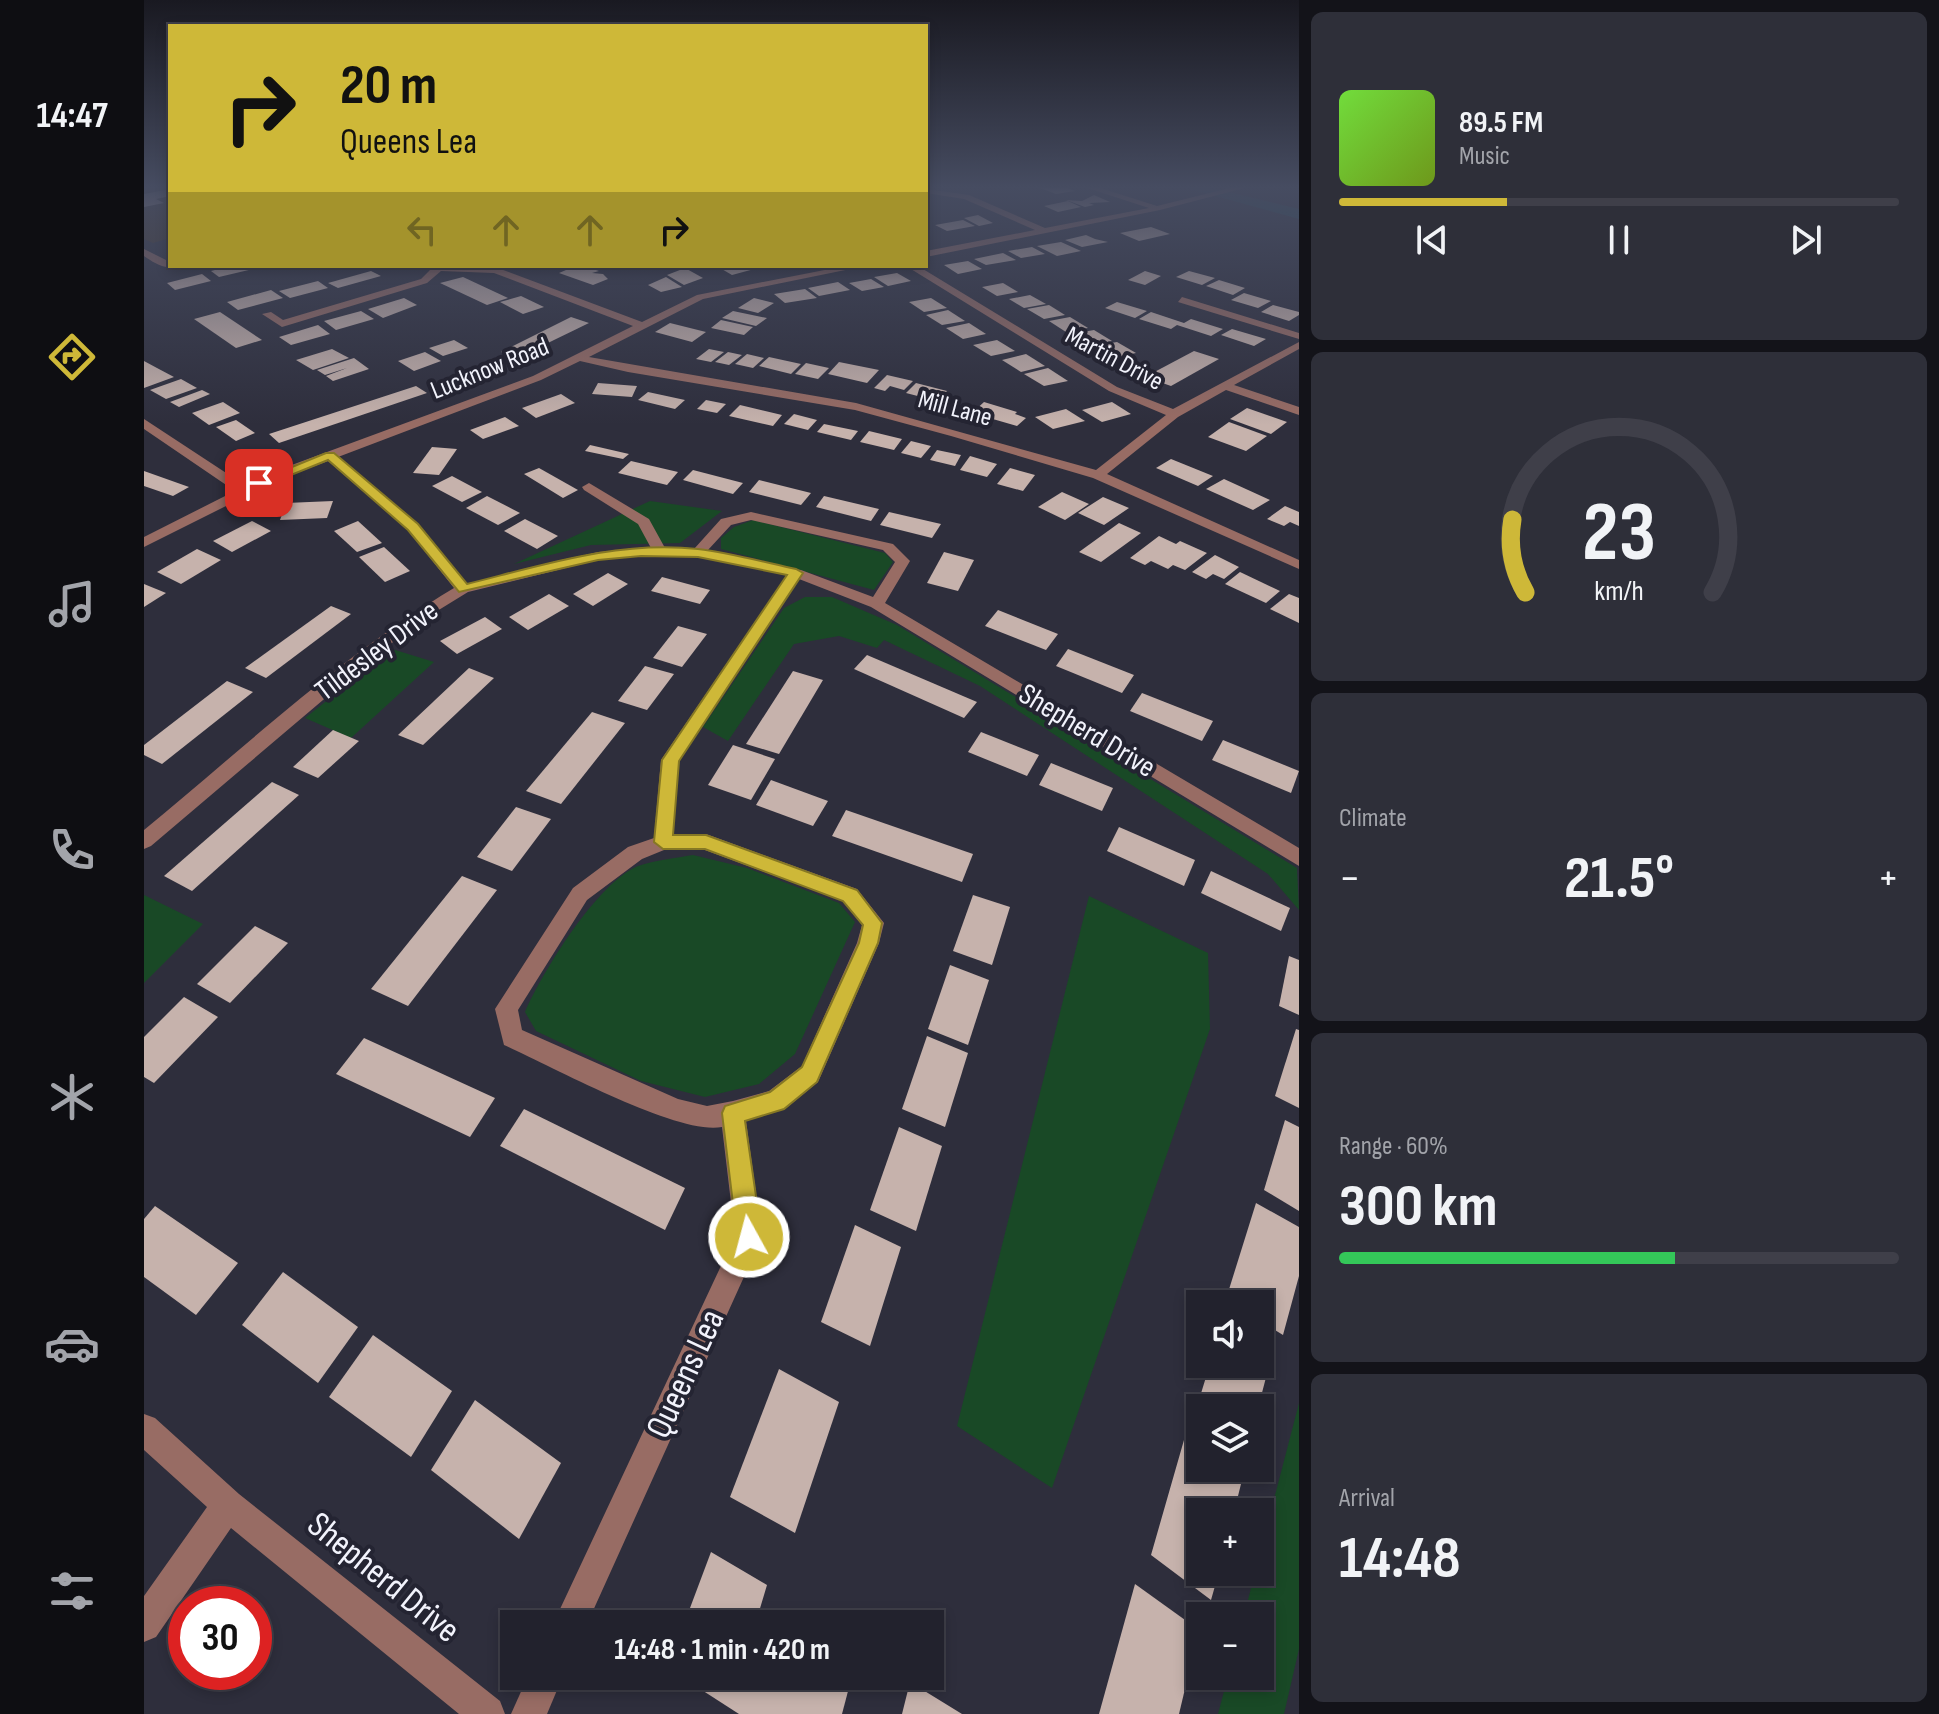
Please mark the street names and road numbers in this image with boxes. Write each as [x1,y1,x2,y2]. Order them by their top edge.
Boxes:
street label: Martin Drive [1060,320,1168,398]
street label: Lucknow Road [426,331,554,407]
street label: Mill Lane [915,384,995,434]
street label: Tildesley Drive [308,593,446,709]
street label: Shepherd Drive [1012,676,1162,786]
street label: Queens Lea [638,1303,734,1445]
street label: Shepherd Drive [298,1504,468,1652]

